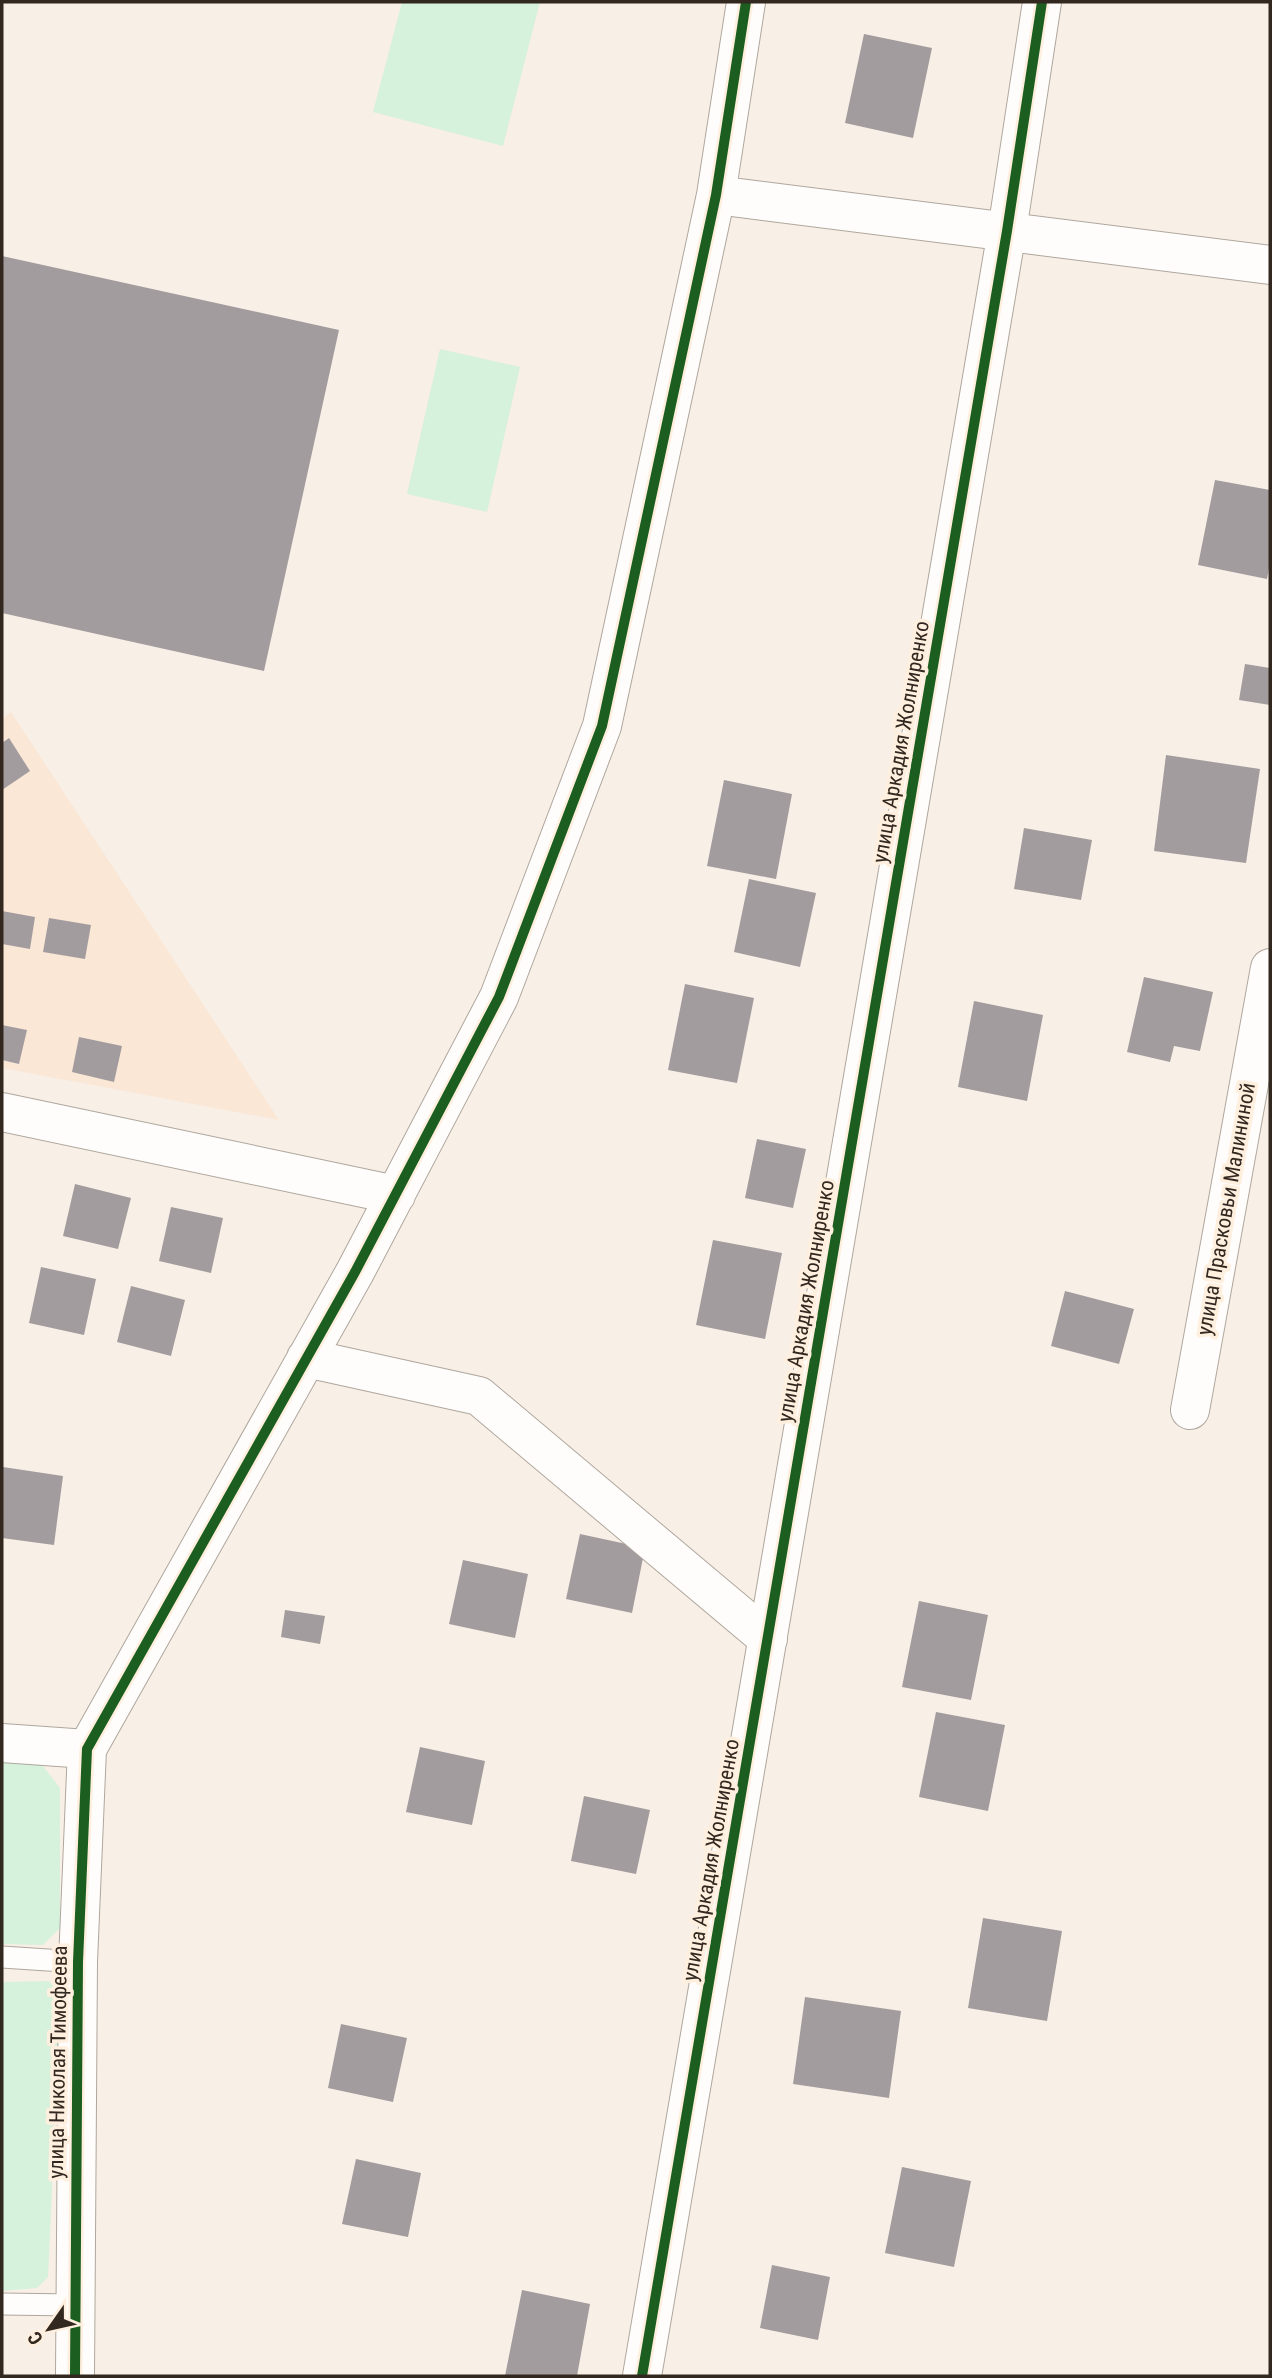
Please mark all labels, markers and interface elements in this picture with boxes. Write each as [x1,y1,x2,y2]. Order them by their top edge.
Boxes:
street label: улица Аркадия Жолниренко [868,619,934,865]
street label: улица Прасковьи Малининой [1192,1081,1260,1337]
street label: улица Аркадия Жолниренко [773,1178,839,1424]
street label: улица Аркадия Жолниренко [678,1737,744,1983]
street label: улица Николая Тимофеева [44,1945,72,2179]
north arrow [14,2294,84,2364]
text: С [23,2327,48,2349]

